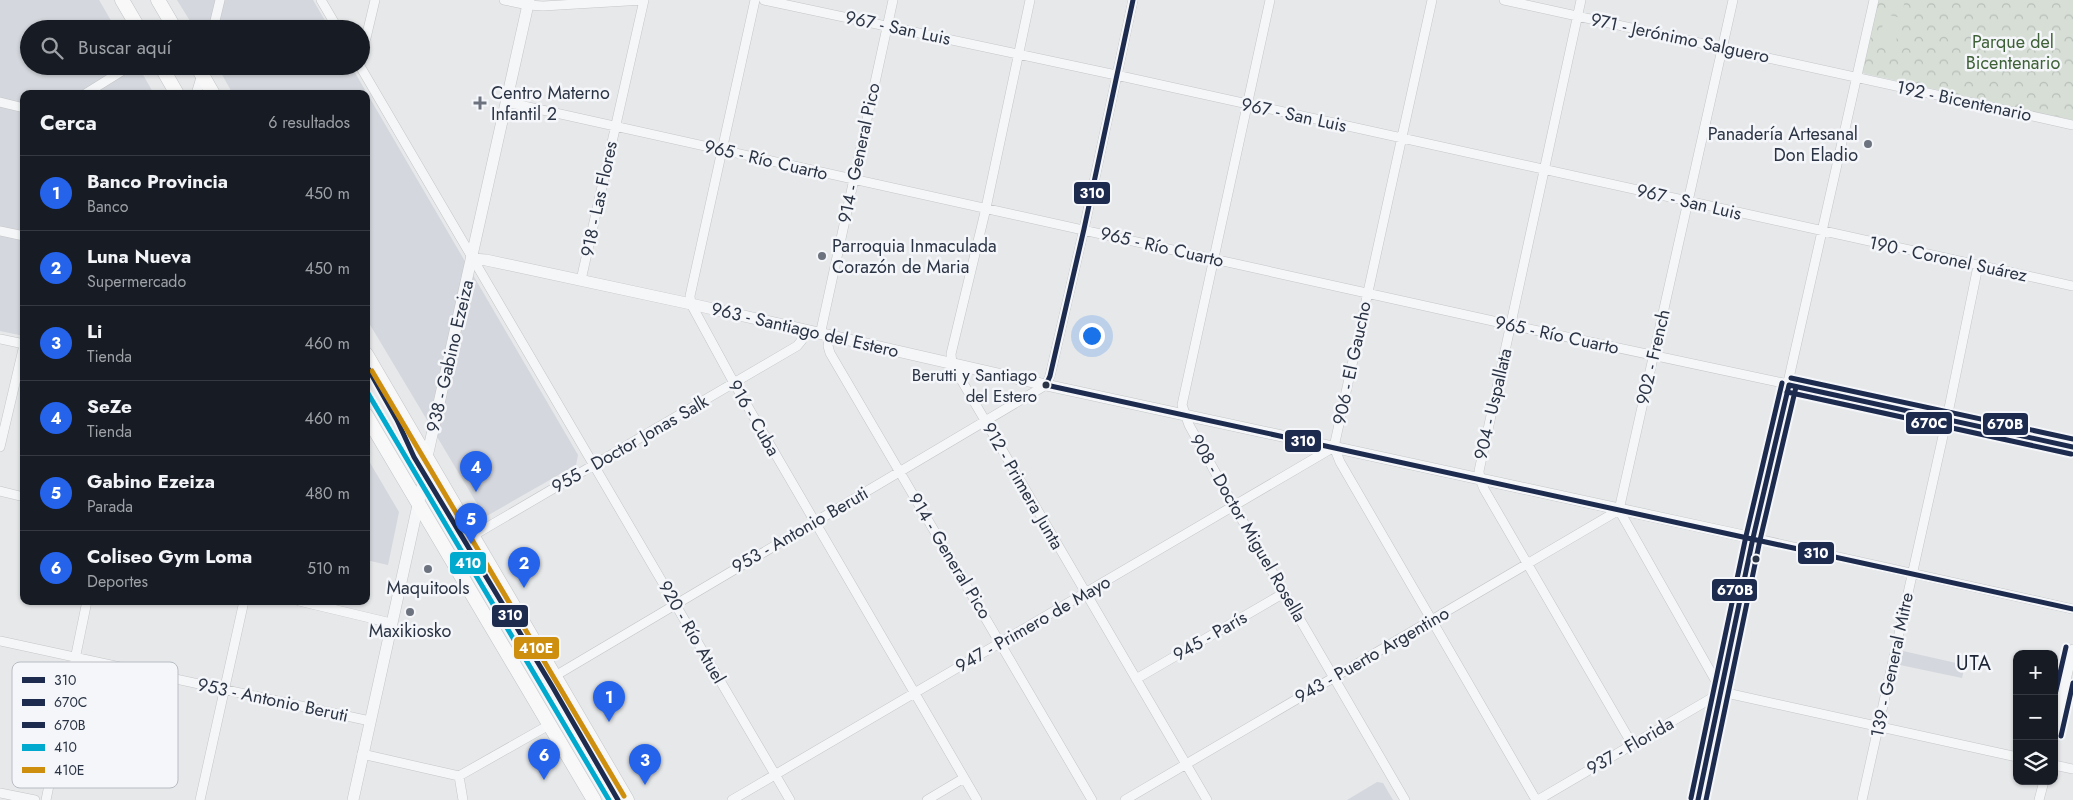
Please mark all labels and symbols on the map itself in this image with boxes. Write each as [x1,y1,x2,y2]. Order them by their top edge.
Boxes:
street label: 967 - San Luis [843,4,953,52]
street label: 971 - Jerónimo Salguero [1588,6,1772,70]
park label: Parque del Bicentenario [1966,29,2060,76]
street label: 192 - Bicentenario [1894,74,2034,128]
place label: Centro Materno Infantil 2 [491,80,610,127]
street label: 914 - General Pico [831,80,887,226]
street label: 967 - San Luis [1239,91,1349,139]
marker: Centro Materno Infantil 2 [473,96,487,110]
place label: Panadería Artesanal Don Eladio [1708,121,1858,168]
street label: 965 - Río Cuarto [702,133,831,187]
marker: Panadería Artesanal Don Eladio [1862,138,1874,150]
street label: 918 - Las Flores [574,139,624,259]
street label: 967 - San Luis [1634,177,1744,227]
line badge: 310 [1073,181,1111,205]
text: 310 [1079,183,1105,203]
street label: 965 - Río Cuarto [1098,220,1227,274]
street label: 190 - Coronel Suárez [1866,230,2030,289]
place label: Parroquia Inmaculada Corazón de Maria [832,233,997,280]
marker: Parroquia Inmaculada Corazón de Maria [816,250,828,262]
street label: 938 - Gabino Ezeiza [420,277,480,435]
street label: 963 - Santiago del Estero [709,296,902,364]
street label: 906 - El Gaucho [1326,299,1378,427]
street label: 902 - French [1629,307,1677,407]
street label: 965 - Río Cuarto [1493,309,1622,361]
your location [1079,323,1105,349]
street label: 904 - Uspallata [1468,346,1518,462]
place label: Berutti y Santiago del Estero [912,363,1037,408]
street label: 916 - Cuba [722,375,786,461]
marker: Berutti y Santiago del Estero [1041,380,1051,390]
street label: 955 - Doctor Jonas Salk [547,388,713,500]
line badge: 670C [1905,411,1953,435]
line badge: 670B [1982,412,2029,436]
text: 670C [1911,413,1947,433]
text: 670B [1987,414,2023,434]
street label: 912 - Primera Junta [976,417,1070,555]
street label: 908 - Doctor Miguel Rosella [1183,429,1313,627]
line badge: 310 [1284,429,1322,453]
text: 310 [1290,431,1316,451]
pin: 4 [460,451,492,492]
street label: 953 - Antonio Beruti [727,480,873,580]
street label: 914 - General Pico [902,488,998,624]
pin: 5 [455,503,487,544]
line badge: 310 [1797,541,1835,565]
text: 310 [1803,543,1829,563]
pin: 2 [508,547,540,588]
line badge: 410 [449,551,487,575]
text: 410 [455,553,481,573]
unlabelled marker [1751,554,1761,564]
marker: Maquitools [422,563,434,575]
street label: 947 - Primero de Mayo [951,569,1116,679]
place label: Maquitools [387,575,470,601]
street label: 920 - Río Atuel [652,576,732,688]
line badge: 670B [1711,578,1758,602]
text: 670B [1717,580,1753,600]
street label: 139 - General Mitre [1864,590,1920,740]
street label: 943 - Puerto Argentino [1290,600,1454,710]
line badge: 310 [491,604,529,628]
street label: 945 - París [1168,604,1252,668]
text: 310 [497,605,523,625]
marker: Maxikiosko [404,606,416,618]
place label: Maxikiosko [369,618,451,644]
line badge: 410E [513,636,560,660]
text: 410E [519,638,553,658]
district label: UTA [1956,649,1992,678]
legend [12,662,178,788]
text: 310 [54,670,76,690]
street label: 953 - Antonio Beruti [195,671,351,729]
pin: 1 [593,681,625,722]
text: 670C [54,692,87,712]
street label: 937 - Florida [1582,711,1678,781]
text: 670B [54,715,86,735]
text: 410 [54,737,77,757]
pin: 6 [528,739,560,780]
pin: 3 [629,744,661,785]
text: 410E [54,760,85,780]

